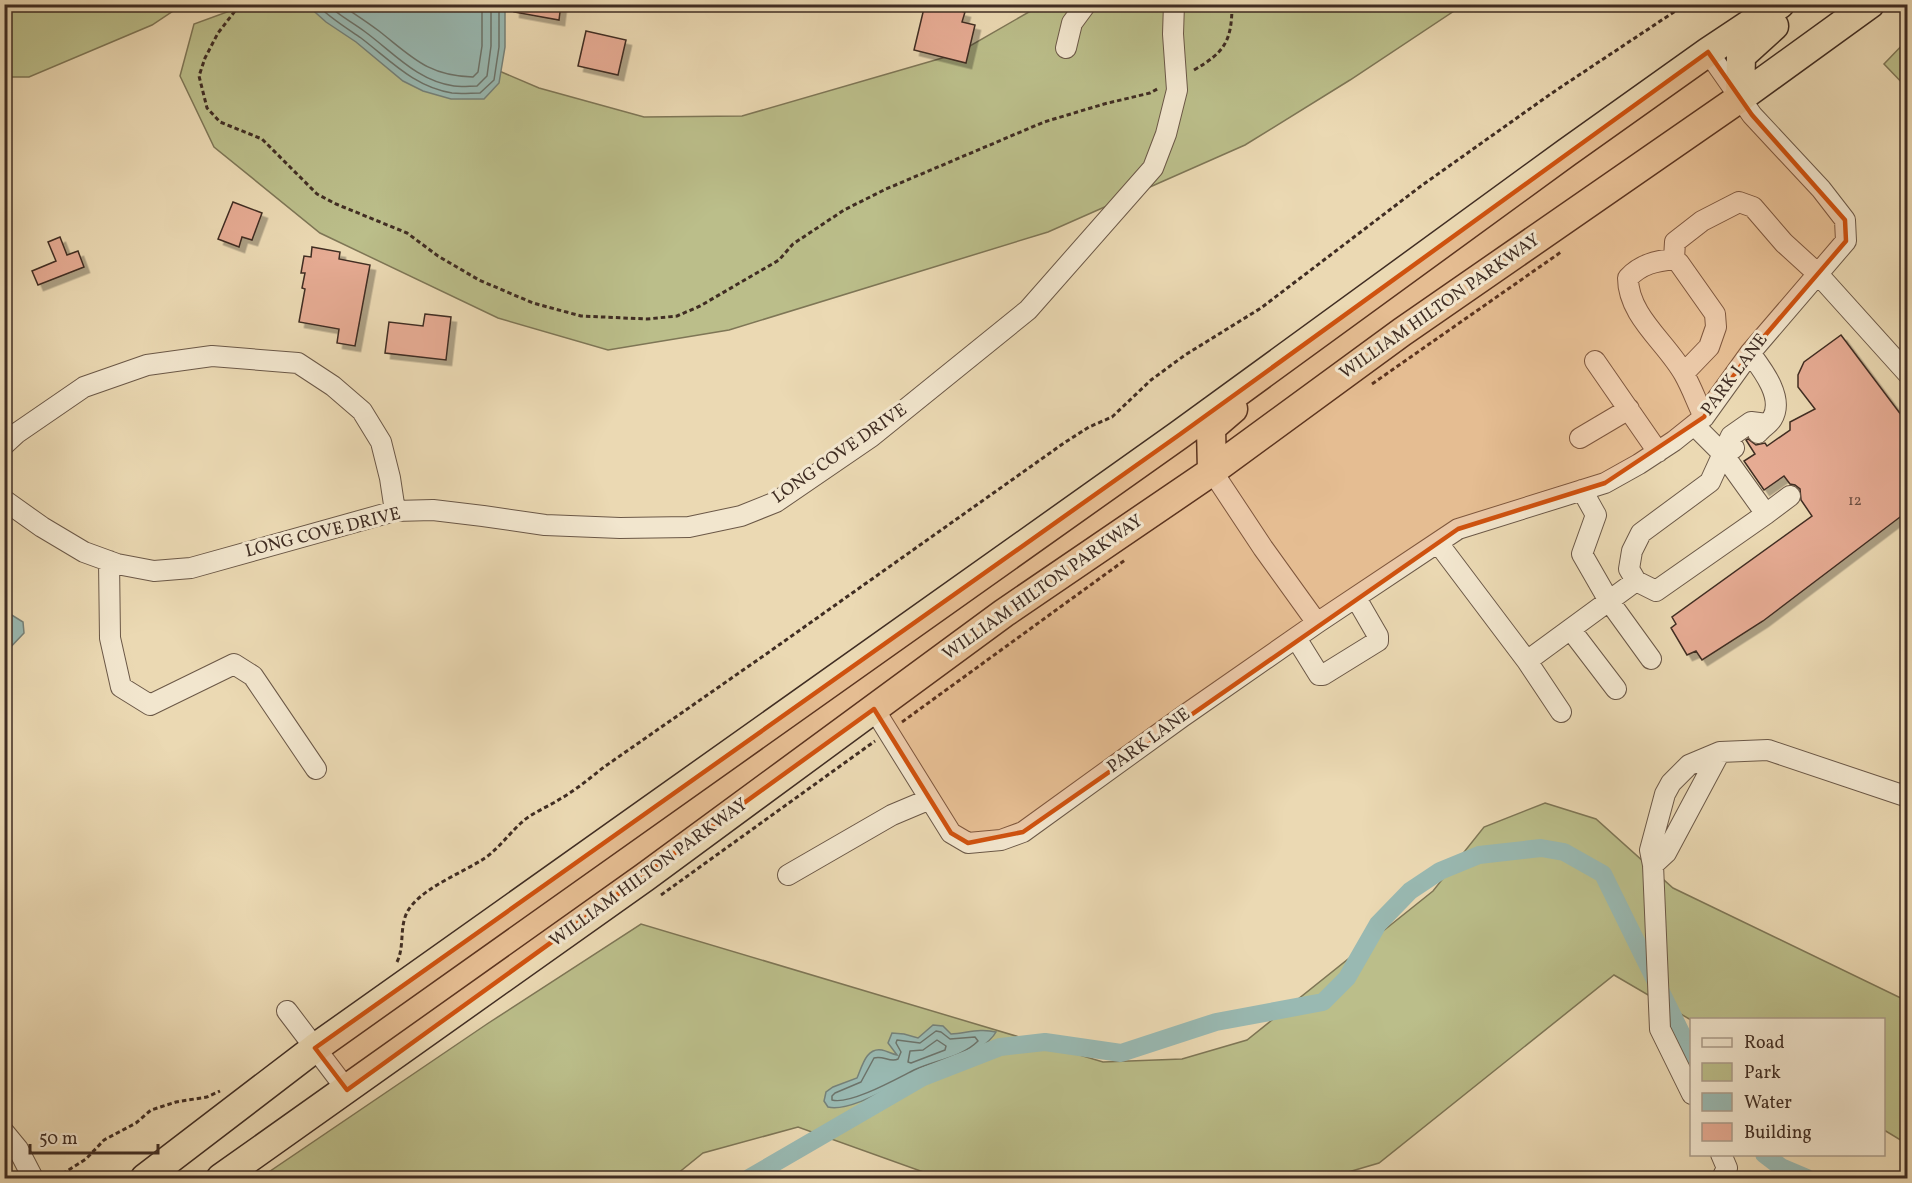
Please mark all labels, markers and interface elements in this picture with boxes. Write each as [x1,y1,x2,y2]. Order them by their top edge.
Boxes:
street label: WILLIAM HILTON PARKWAY [1335,228,1545,386]
street label: PARK LANE [1696,328,1774,421]
street label: LONG COVE DRIVE [768,398,913,510]
house number: 12 [1848,491,1862,512]
street label: LONG COVE DRIVE [243,502,403,564]
street label: WILLIAM HILTON PARKWAY [938,509,1148,667]
street label: PARK LANE [1102,702,1196,780]
street label: WILLIAM HILTON PARKWAY [545,793,753,953]
legend [1690,1018,1885,1156]
text: Road [1744,1031,1785,1056]
text: Park [1744,1061,1781,1086]
text: Water [1744,1091,1792,1116]
scale bar [30,1117,158,1155]
text: Building [1744,1121,1812,1146]
text: 50 m [39,1127,78,1152]

